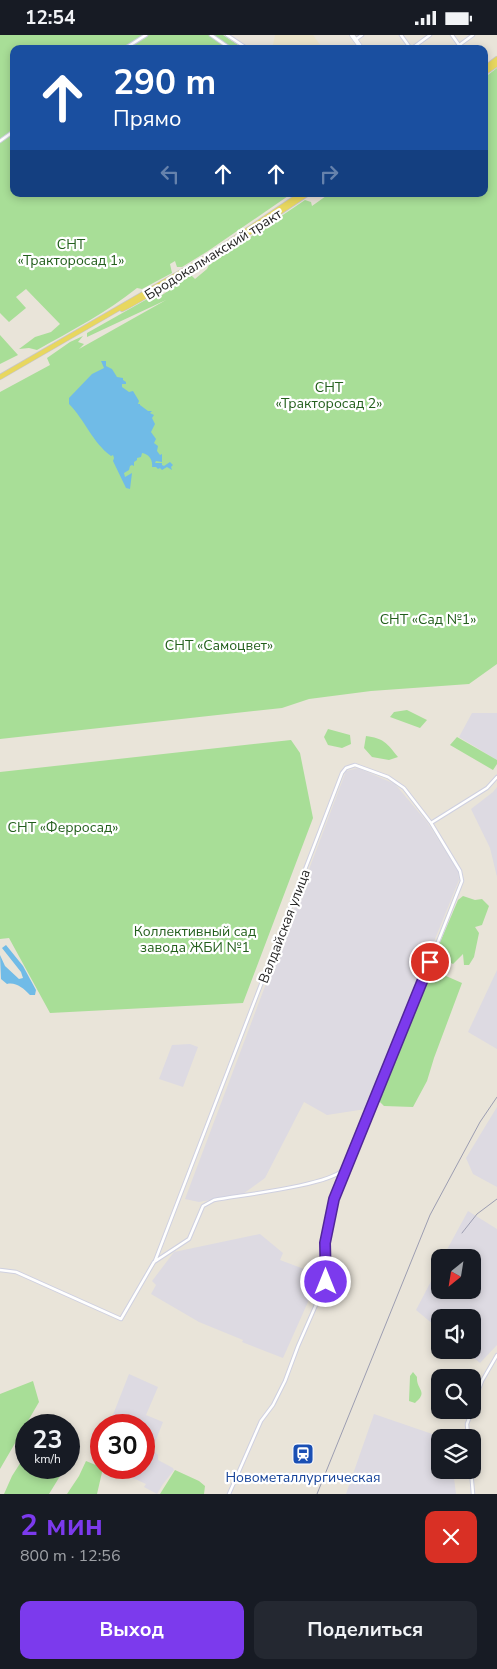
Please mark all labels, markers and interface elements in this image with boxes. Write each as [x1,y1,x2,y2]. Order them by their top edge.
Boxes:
text: 12:54 [25,5,75,31]
text: 290 m [113,59,216,106]
icon: ahead [30,65,95,130]
text: Прямо [113,104,182,134]
icon: left [156,160,184,188]
icon: ahead [209,160,237,188]
icon: ahead [262,160,290,188]
icon: right [315,160,343,188]
street label: Бродокалмакский тракт [141,204,286,304]
park label: СНТ «Тракторосад 1» [18,235,124,270]
park label: СНТ «Тракторосад 2» [276,378,382,413]
park label: СНТ «Сад №1» [380,610,476,629]
park label: СНТ «Самоцвет» [165,636,273,655]
park label: СНТ «Ферросад» [8,818,118,837]
street label: Валдайская улица [254,866,315,986]
park label: Коллективный сад завода ЖБИ №1 [134,922,256,957]
pin [409,941,451,983]
icon: arrive [416,948,444,976]
north arrow [431,1249,481,1299]
map controls [431,1249,481,1479]
position arrow [299,1255,351,1307]
button: sound [431,1309,481,1359]
button: search [431,1369,481,1419]
speed limit sign: 30 [90,1414,155,1479]
text: 23 [32,1423,63,1457]
button: layers [431,1429,481,1479]
station icon: Новометаллургическая [291,1442,315,1466]
text: km/h [34,1451,61,1467]
place label: Новометаллургическая [225,1468,381,1487]
text: 2 мин [20,1505,103,1546]
button: close [425,1511,477,1563]
text: 800 m · 12:56 [20,1545,121,1567]
button: Выход [20,1601,244,1659]
button: Поделиться [254,1601,477,1659]

